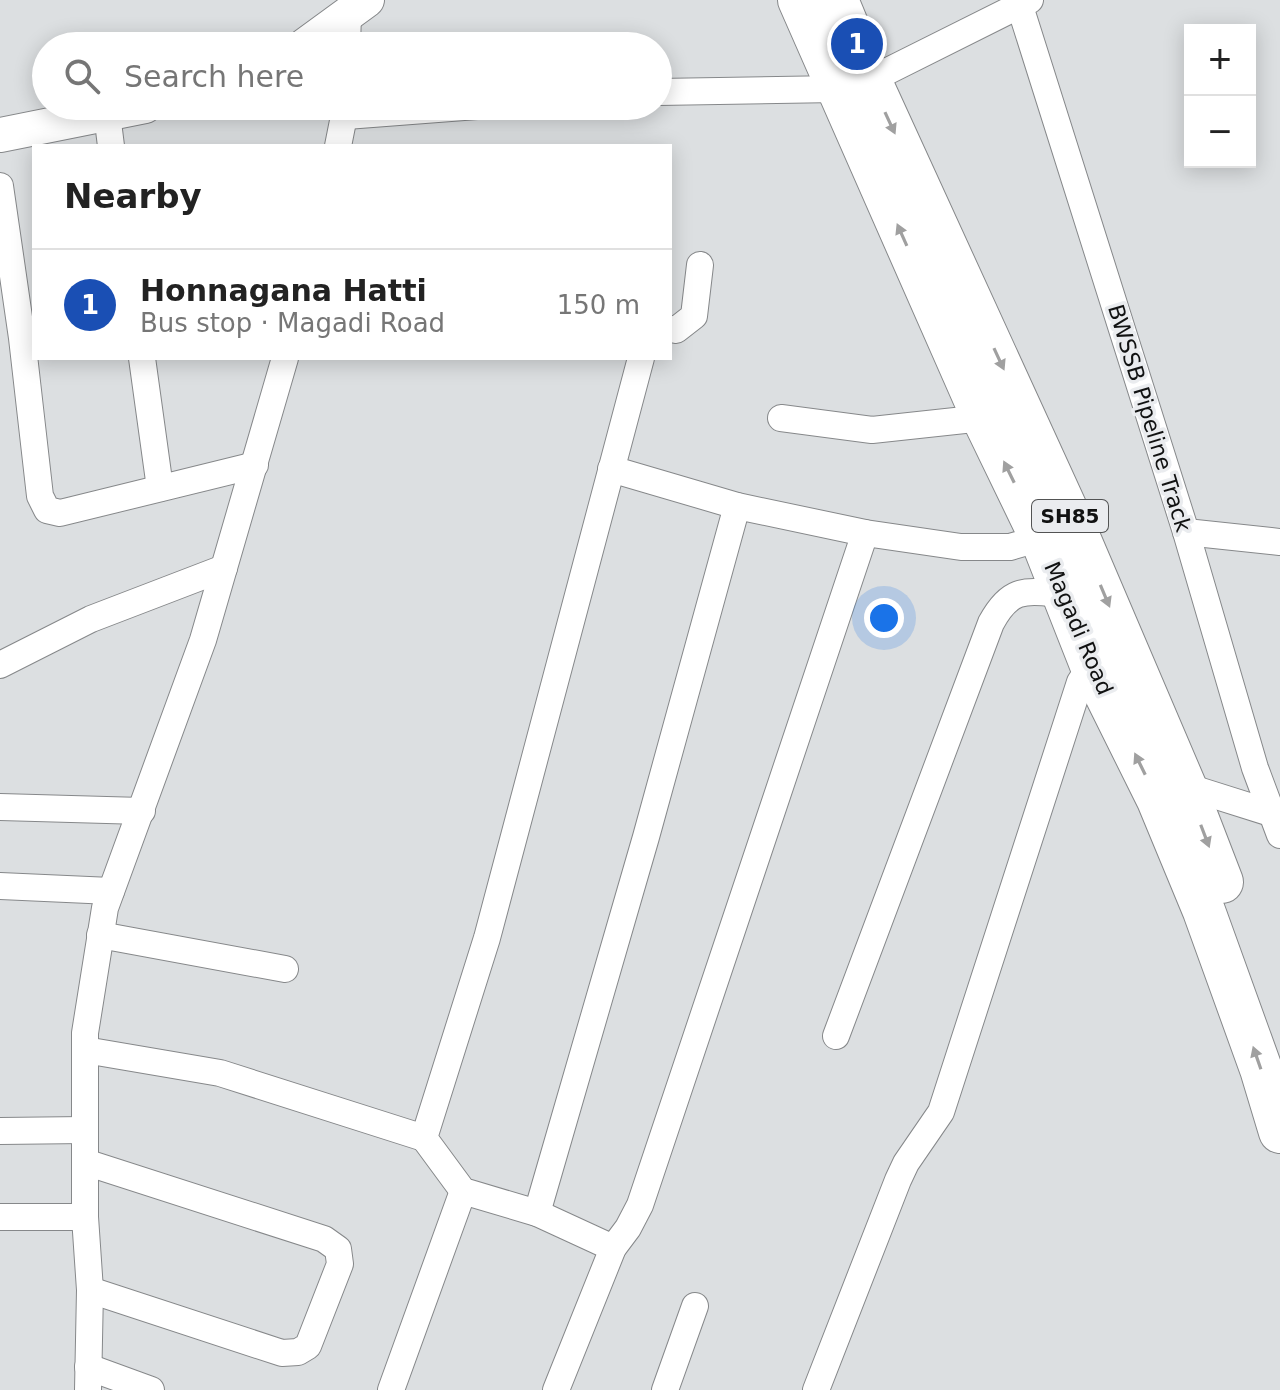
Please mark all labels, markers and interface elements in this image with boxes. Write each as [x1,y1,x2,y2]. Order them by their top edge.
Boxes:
pin: 1 [831,14,883,74]
map controls [1184,24,1256,168]
button: + [1184,24,1256,96]
search box [32,32,672,120]
icon: search [60,54,104,98]
text: Search here [124,59,304,94]
button: − [1184,96,1256,168]
one-way arrow [883,111,897,135]
text: Nearby [64,176,202,216]
one-way arrow [895,223,909,247]
text: Honnagana Hatti [140,273,427,308]
text: 1 [81,290,99,320]
text: 150 m [557,290,640,320]
street label: BWSSB Pipeline Track [1103,301,1196,535]
text: Bus stop · Magadi Road [140,308,445,338]
one-way arrow [992,347,1006,371]
one-way arrow [1002,460,1016,484]
road number: SH85 [1032,500,1108,532]
street label: Magadi Road [1039,558,1118,699]
one-way arrow [1098,584,1111,608]
your location [864,598,904,638]
one-way arrow [1134,753,1147,776]
one-way arrow [1199,824,1212,848]
one-way arrow [1250,1046,1262,1070]

